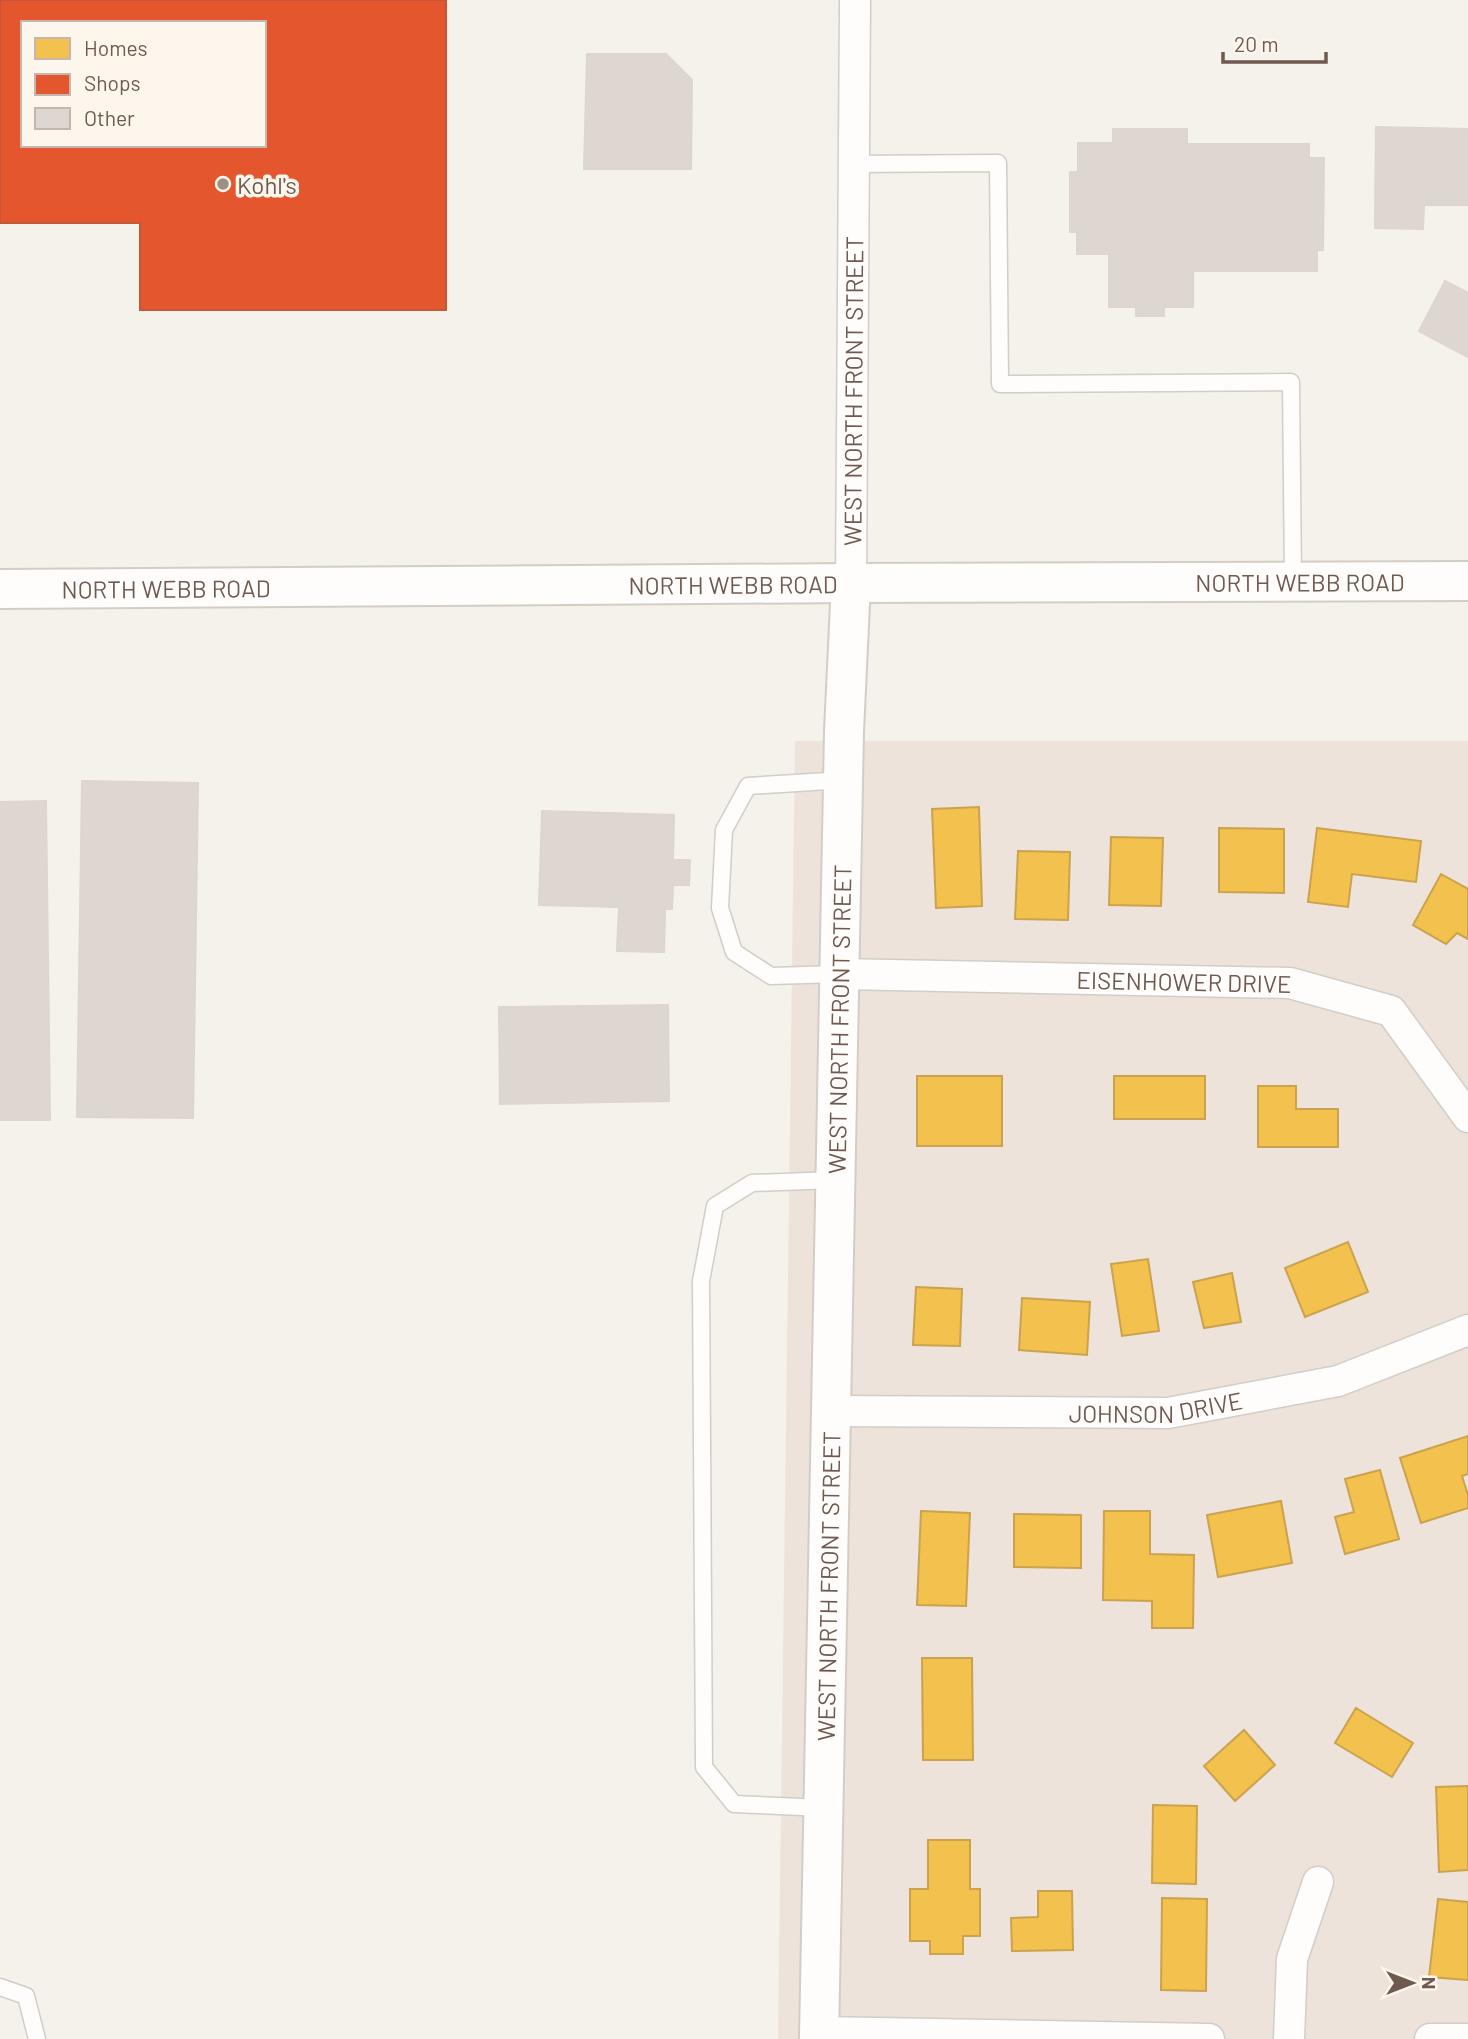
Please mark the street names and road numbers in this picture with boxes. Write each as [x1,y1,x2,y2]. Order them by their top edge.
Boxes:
street label: WEST NORTH FRONT STREET [837,236,868,546]
street label: NORTH WEBB ROAD [1195,567,1405,596]
street label: NORTH WEBB ROAD [628,569,838,599]
street label: NORTH WEBB ROAD [61,573,271,603]
street label: WEST NORTH FRONT STREET [821,864,856,1174]
street label: EISENHOWER DRIVE [1076,964,1292,998]
street label: JOHNSON DRIVE [1069,1385,1245,1428]
street label: WEST NORTH FRONT STREET [810,1431,845,1741]

